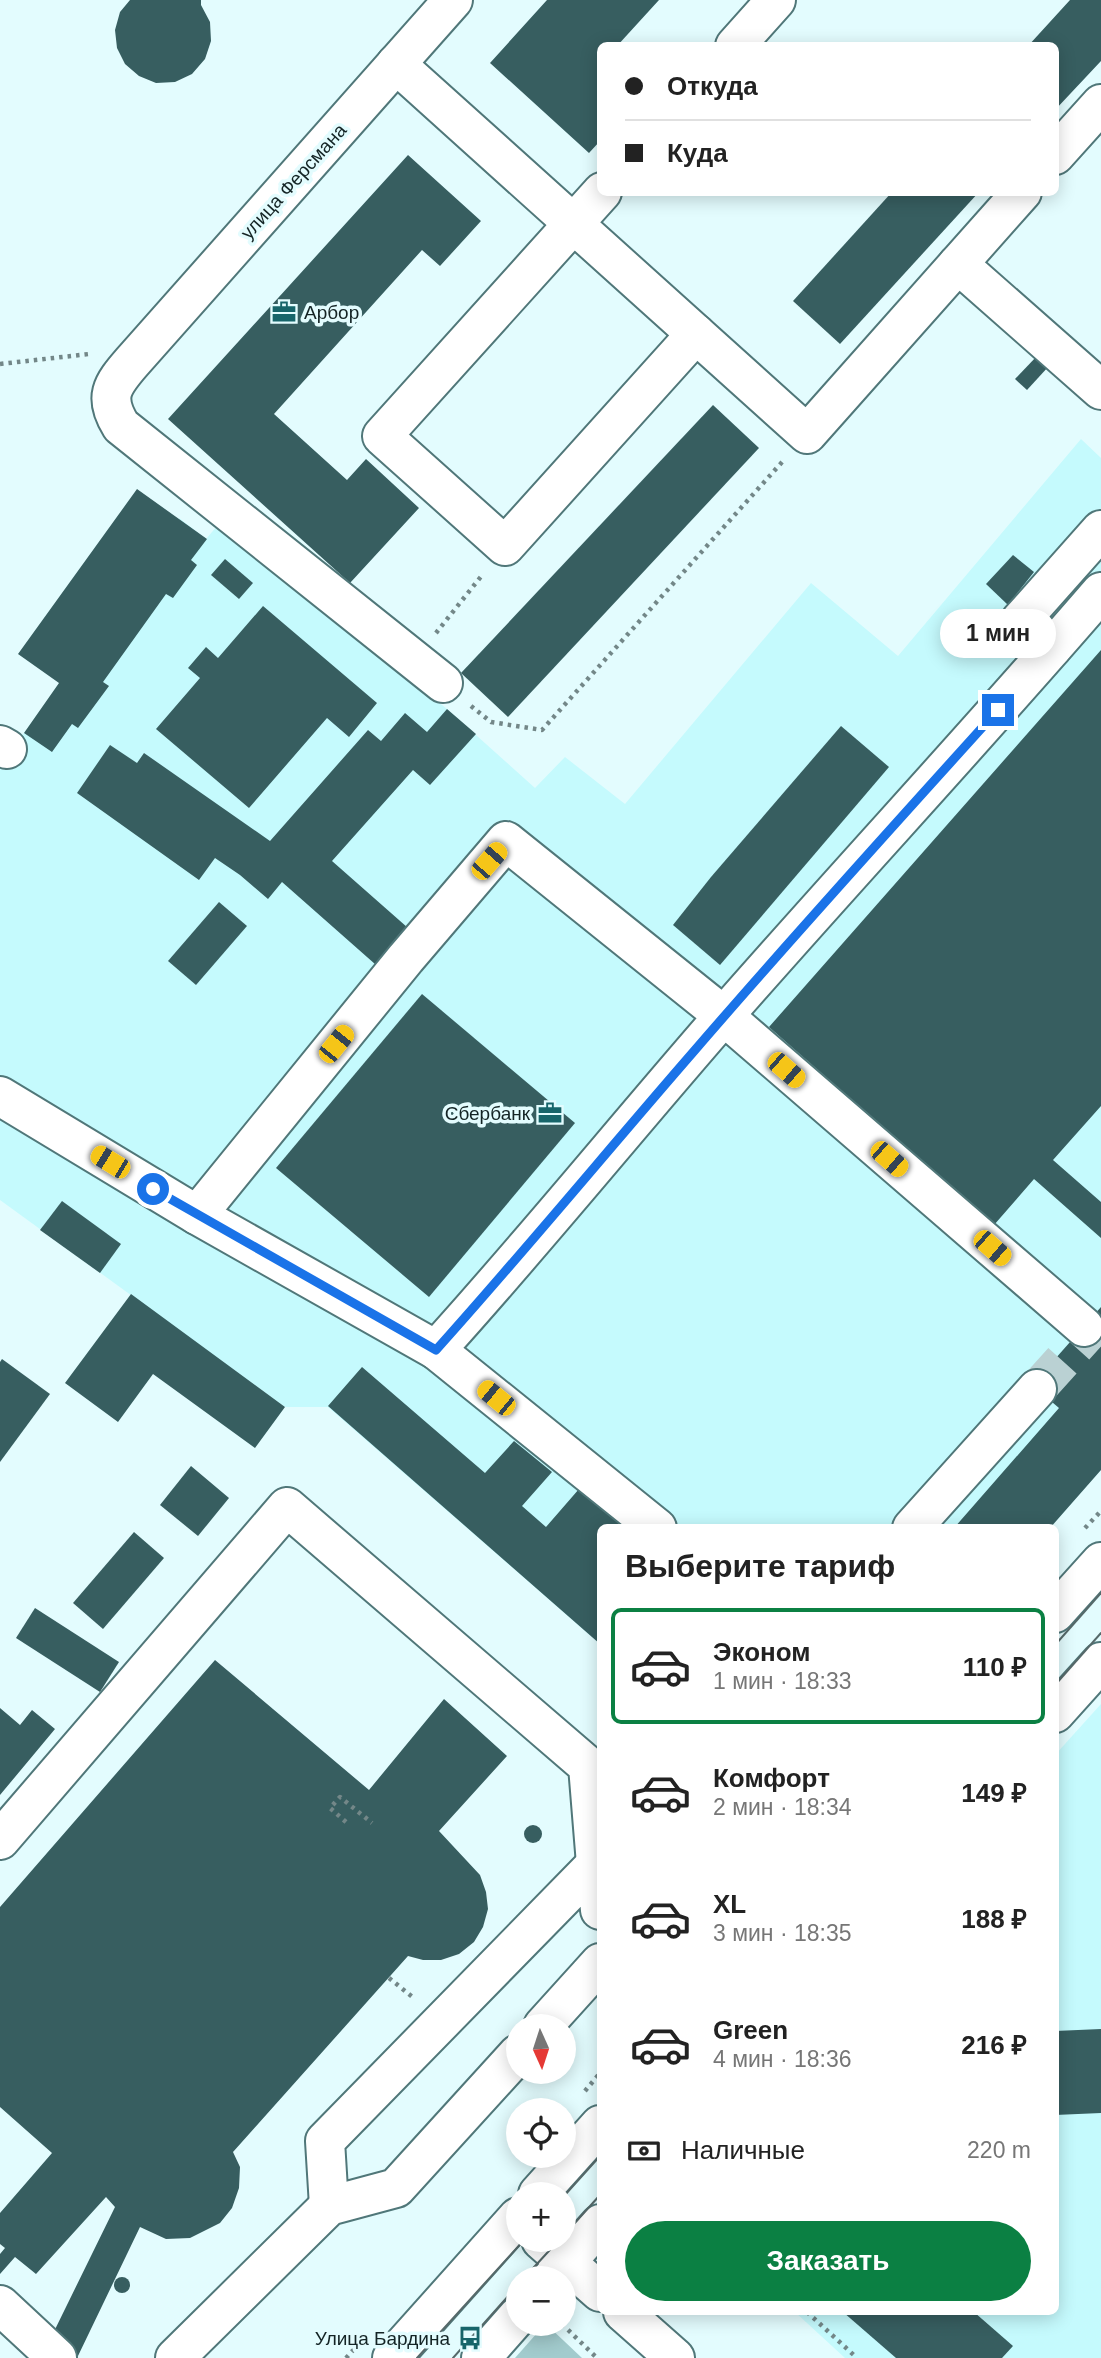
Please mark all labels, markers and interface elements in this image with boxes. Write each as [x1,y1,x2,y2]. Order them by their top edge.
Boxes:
text: Откуда [667,71,758,101]
street label: улица Ферсмана [236,119,351,243]
text: Куда [667,138,728,168]
office icon: Арбор [270,298,298,326]
place label: Арбор [304,302,359,323]
callout: 1 мин [940,608,1056,658]
text: 1 мин [966,620,1030,646]
route end [982,694,1014,726]
car [468,838,511,884]
car [315,1021,358,1067]
car [764,1048,809,1092]
office icon: Сбербанк [536,1099,564,1127]
place label: Сбербанк [445,1103,531,1124]
car [867,1137,912,1181]
car [87,1142,134,1182]
route start [137,1173,169,1205]
car [970,1226,1015,1270]
car [474,1377,519,1419]
text: Выберите тариф [625,1548,895,1584]
icon: car [629,1635,692,1698]
text: Эконом [713,1637,811,1667]
text: 110 ₽ [963,1652,1027,1682]
text: 1 мин · 18:33 [713,1668,852,1694]
icon: car [629,1761,692,1824]
text: Комфорт [713,1763,830,1793]
text: 149 ₽ [961,1778,1027,1808]
text: 2 мин · 18:34 [713,1794,852,1820]
icon: car [629,1887,692,1950]
text: XL [713,1889,746,1919]
text: 188 ₽ [961,1904,1027,1934]
text: 3 мин · 18:35 [713,1920,852,1946]
icon: car [629,2013,692,2076]
north arrow [506,2014,576,2084]
map controls [506,2014,576,2336]
text: Green [713,2015,788,2045]
text: 216 ₽ [961,2030,1027,2060]
text: 4 мин · 18:36 [713,2046,852,2072]
button: locate [506,2098,576,2168]
icon: cash [625,2132,663,2170]
text: Наличные [681,2135,805,2165]
text: 220 m [967,2137,1031,2163]
button: + [506,2182,576,2252]
button: Заказать [625,2221,1031,2301]
button: − [506,2266,576,2336]
bus stop icon: Улица Бардина [456,2324,484,2352]
place label: Улица Бардина [315,2328,450,2349]

